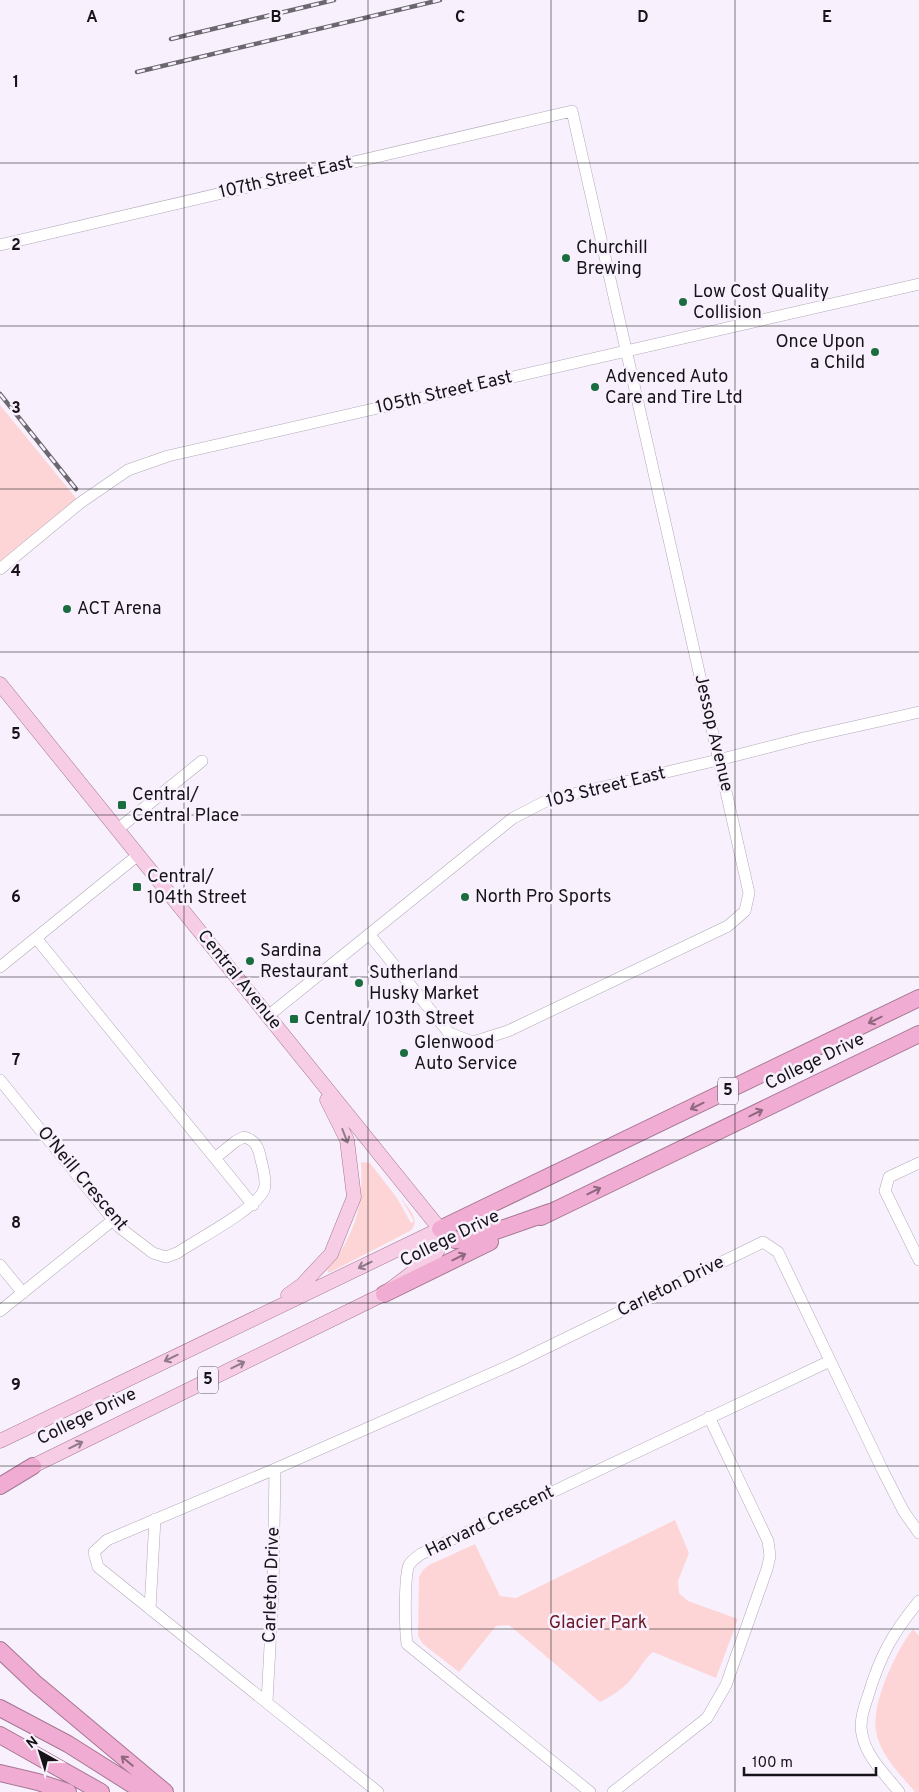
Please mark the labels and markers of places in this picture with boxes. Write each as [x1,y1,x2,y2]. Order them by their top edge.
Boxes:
place label: Churchill Brewing [576,237,648,281]
marker: Churchill Brewing [560,252,572,264]
place label: Low Cost Quality Collision [693,281,829,325]
marker: Low Cost Quality Collision [677,296,689,308]
place label: Once Upon a Child [775,331,865,375]
marker: Once Upon a Child [869,346,881,358]
place label: Advenced Auto Care and Tire Ltd [605,366,743,410]
marker: Advenced Auto Care and Tire Ltd [589,381,601,393]
place label: ACT Arena [77,598,162,621]
marker: ACT Arena [61,603,73,615]
place label: Central/ Central Place [132,784,239,828]
marker: Central/ Central Place [116,799,128,811]
place label: Central/ 104th Street [147,866,247,910]
marker: Central/ 104th Street [131,881,143,893]
place label: North Pro Sports [475,886,612,909]
marker: North Pro Sports [459,891,471,903]
place label: Sardina Restaurant [260,940,349,984]
marker: Sardina Restaurant [244,955,256,967]
place label: Sutherland Husky Market [369,962,479,1006]
marker: Sutherland Husky Market [353,977,365,989]
place label: Central/ 103th Street [304,1008,475,1031]
marker: Central/ 103th Street [288,1013,300,1025]
place label: Glenwood Auto Service [414,1032,517,1076]
marker: Glenwood Auto Service [398,1047,410,1059]

